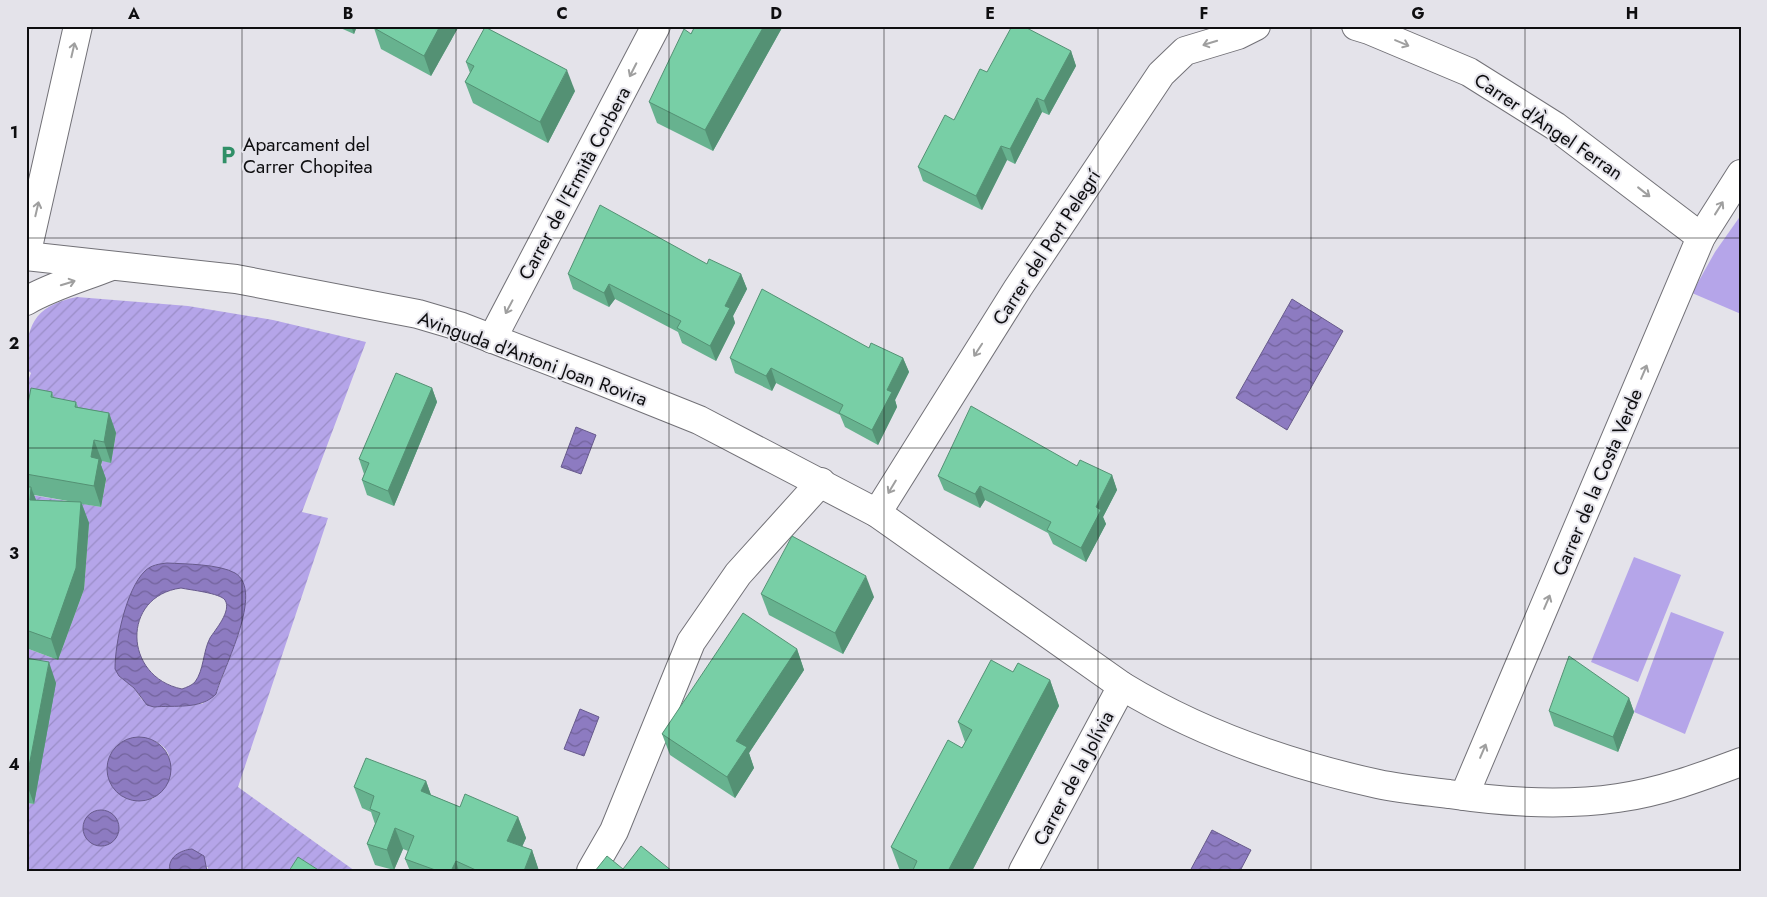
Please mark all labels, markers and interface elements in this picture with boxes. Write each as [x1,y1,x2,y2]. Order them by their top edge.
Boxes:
text: A [127,2,140,25]
text: B [343,2,353,25]
text: C [556,2,568,25]
text: D [770,2,782,25]
text: E [985,2,995,25]
text: F [1200,2,1208,25]
text: G [1411,2,1425,25]
text: H [1626,2,1638,25]
one-way arrow [1202,39,1218,49]
one-way arrow [1394,39,1409,49]
one-way arrow [69,43,78,59]
one-way arrow [628,62,638,77]
street label: Carrer d'Àngel Ferran [1469,66,1629,186]
street label: Carrer de l'Ermità Corbera [512,82,637,285]
text: 1 [10,121,18,144]
place label: Aparcament del Carrer Chopitea [243,131,373,180]
parking icon: Aparcament del Carrer Chopitea [217,144,239,166]
street label: Carrer del Port Pelegrí [986,163,1108,330]
one-way arrow [1637,186,1650,197]
one-way arrow [33,201,42,217]
one-way arrow [1715,202,1725,216]
one-way arrow [59,278,75,288]
one-way arrow [504,299,514,314]
street label: Avinguda d'Antoni Joan Rovira [414,304,651,413]
text: 2 [9,332,19,355]
one-way arrow [973,342,983,356]
one-way arrow [1640,365,1650,380]
street label: Carrer de la Costa Verde [1546,384,1649,580]
one-way arrow [886,480,896,494]
text: 3 [9,542,19,565]
one-way arrow [1542,595,1552,610]
street label: Carrer de la Jolívia [1027,706,1120,850]
one-way arrow [1480,744,1489,759]
text: 4 [8,753,20,776]

